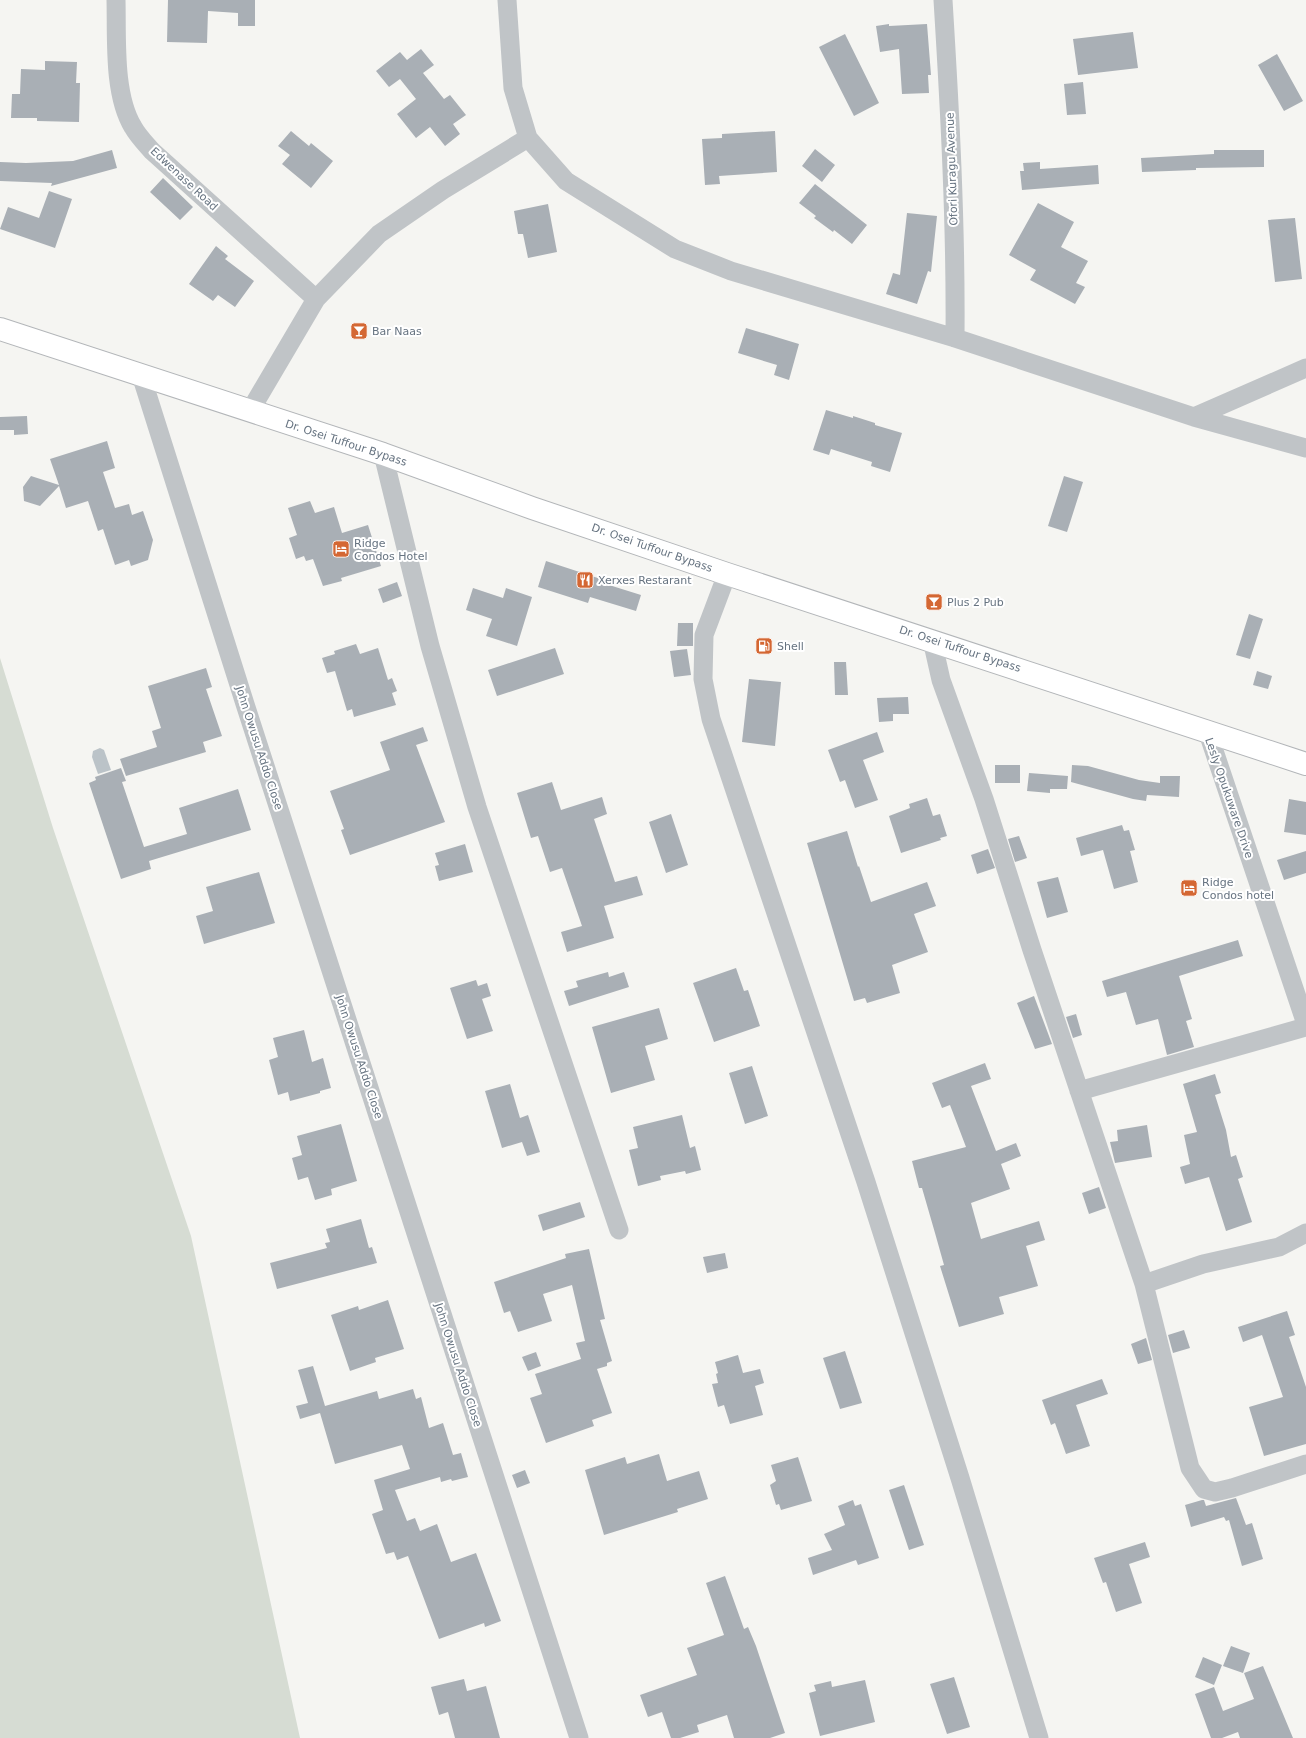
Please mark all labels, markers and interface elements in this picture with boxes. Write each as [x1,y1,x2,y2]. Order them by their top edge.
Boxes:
street label: Ofori Kuragu Avenue [944,112,960,226]
street label: Edwenase Road [148,145,220,213]
bar icon: Bar Naas [349,321,369,341]
place label: Bar Naas [372,325,422,338]
street label: Dr. Osei Tuffour Bypass [283,417,409,469]
street label: Dr. Osei Tuffour Bypass [590,521,715,575]
place label: Ridge Condos Hotel [354,537,427,563]
hotel icon: Ridge Condos Hotel [331,539,351,559]
restaurant icon: Xerxes Restarant [575,570,595,590]
place label: Xerxes Restarant [598,574,692,587]
bar icon: Plus 2 Pub [924,592,944,612]
place label: Plus 2 Pub [947,596,1004,609]
street label: Dr. Osei Tuffour Bypass [897,623,1023,675]
fuel station icon: Shell [754,636,774,656]
place label: Shell [777,640,804,653]
street label: John Owusu Addo Close [232,683,285,812]
street label: Lesly Opukuware Drive [1202,736,1256,860]
place label: Ridge Condos hotel [1202,876,1274,902]
hotel icon: Ridge Condos hotel [1179,878,1199,898]
street label: John Owusu Addo Close [332,992,385,1121]
street label: John Owusu Addo Close [431,1300,484,1429]

